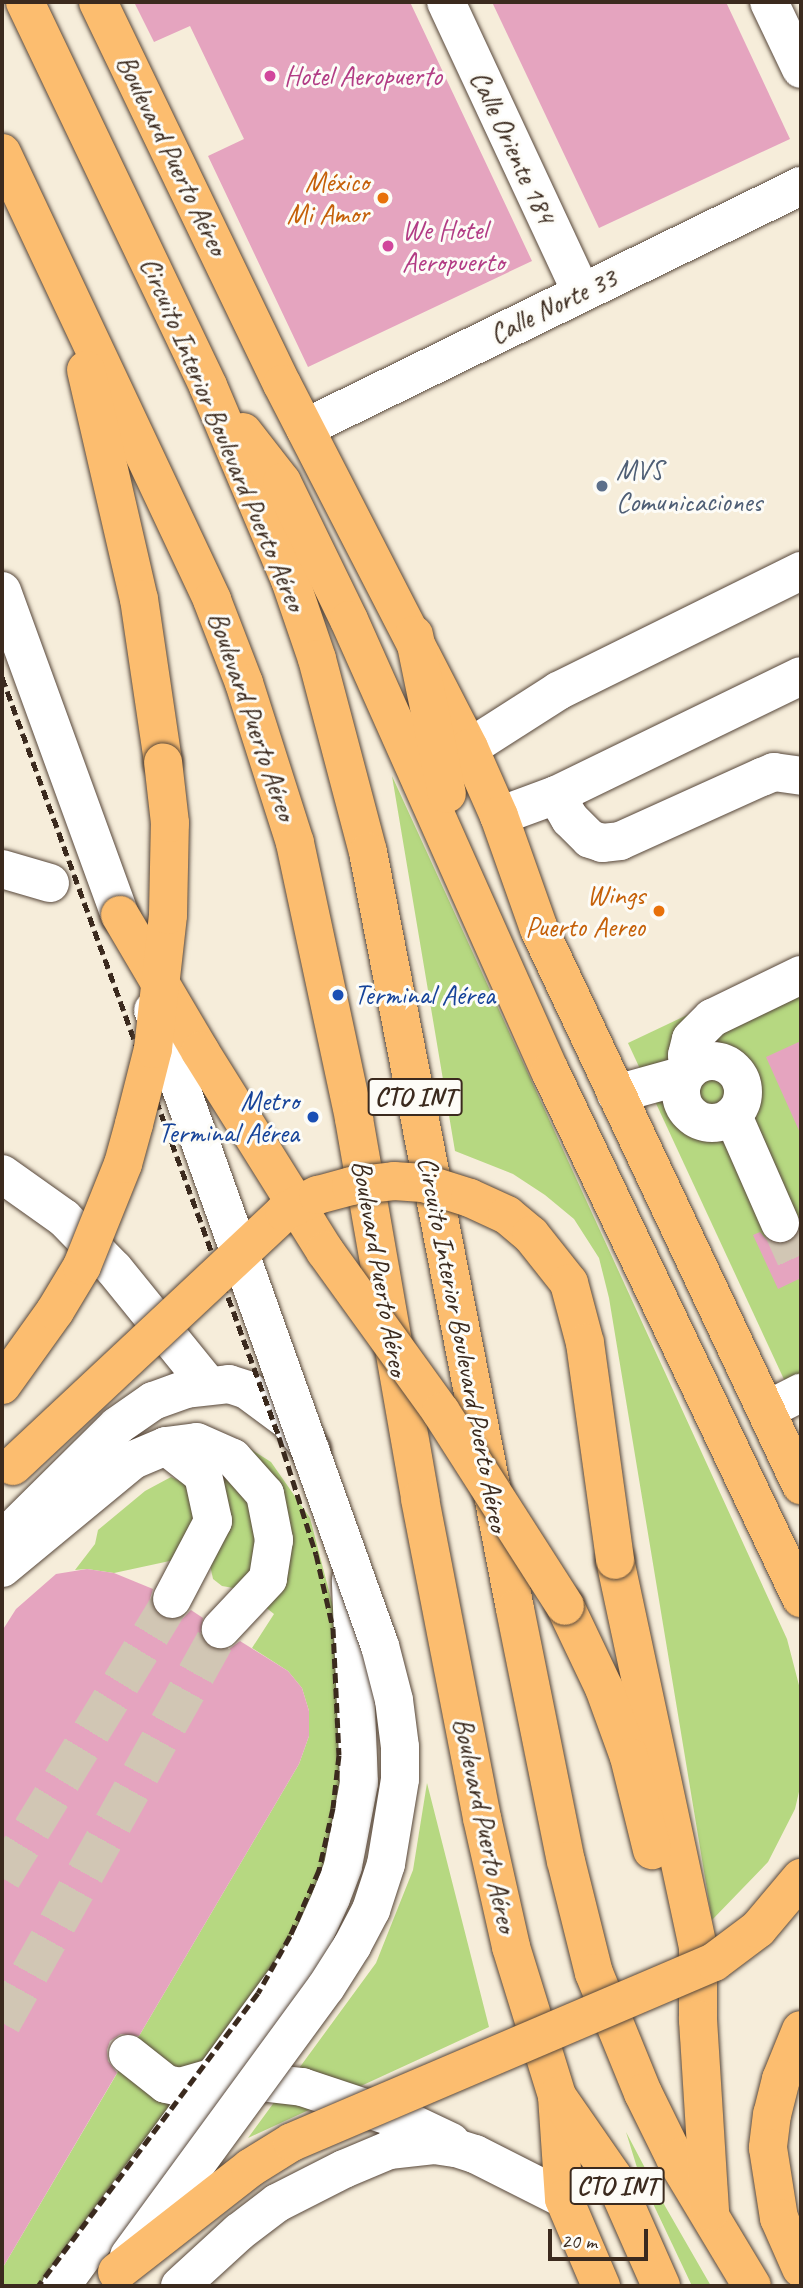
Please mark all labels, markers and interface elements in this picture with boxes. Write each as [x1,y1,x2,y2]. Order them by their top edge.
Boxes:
street label: Boulevard Puerto Aéreo [109,50,235,260]
place label: Hotel Aeropuerto [284,59,442,93]
street label: Calle Oriente 184 [463,65,563,229]
marker: Hotel Aeropuerto [262,68,278,84]
place label: México Mi Amor [286,165,369,231]
marker: México Mi Amor [375,190,391,206]
place label: We Hotel Aeropuerto [402,213,504,279]
marker: We Hotel Aeropuerto [380,238,396,254]
street label: Circuito Interior Boulevard Puerto Aéreo [133,252,313,616]
street label: Calle Norte 33 [484,261,622,351]
place label: MVS Comunicaciones [616,453,762,519]
marker: MVS Comunicaciones [594,478,610,494]
street label: Boulevard Puerto Aéreo [201,608,303,824]
place label: Wings Puerto Aereo [525,878,645,944]
marker: Wings Puerto Aereo [651,903,667,919]
place label: Terminal Aérea [354,978,495,1012]
marker: Terminal Aérea [328,985,348,1005]
road number: CTO INT [366,1074,464,1120]
place label: Metro Terminal Aérea [158,1084,299,1150]
marker: Metro Terminal Aérea [305,1109,321,1125]
street label: Circuito Interior Boulevard Puerto Aéreo [410,1153,516,1535]
street label: Boulevard Puerto Aéreo [345,1158,415,1378]
street label: Boulevard Puerto Aéreo [446,1715,524,1935]
road number: CTO INT [568,2164,666,2208]
scale bar [551,2214,651,2258]
text: 20 m [561,2228,597,2254]

